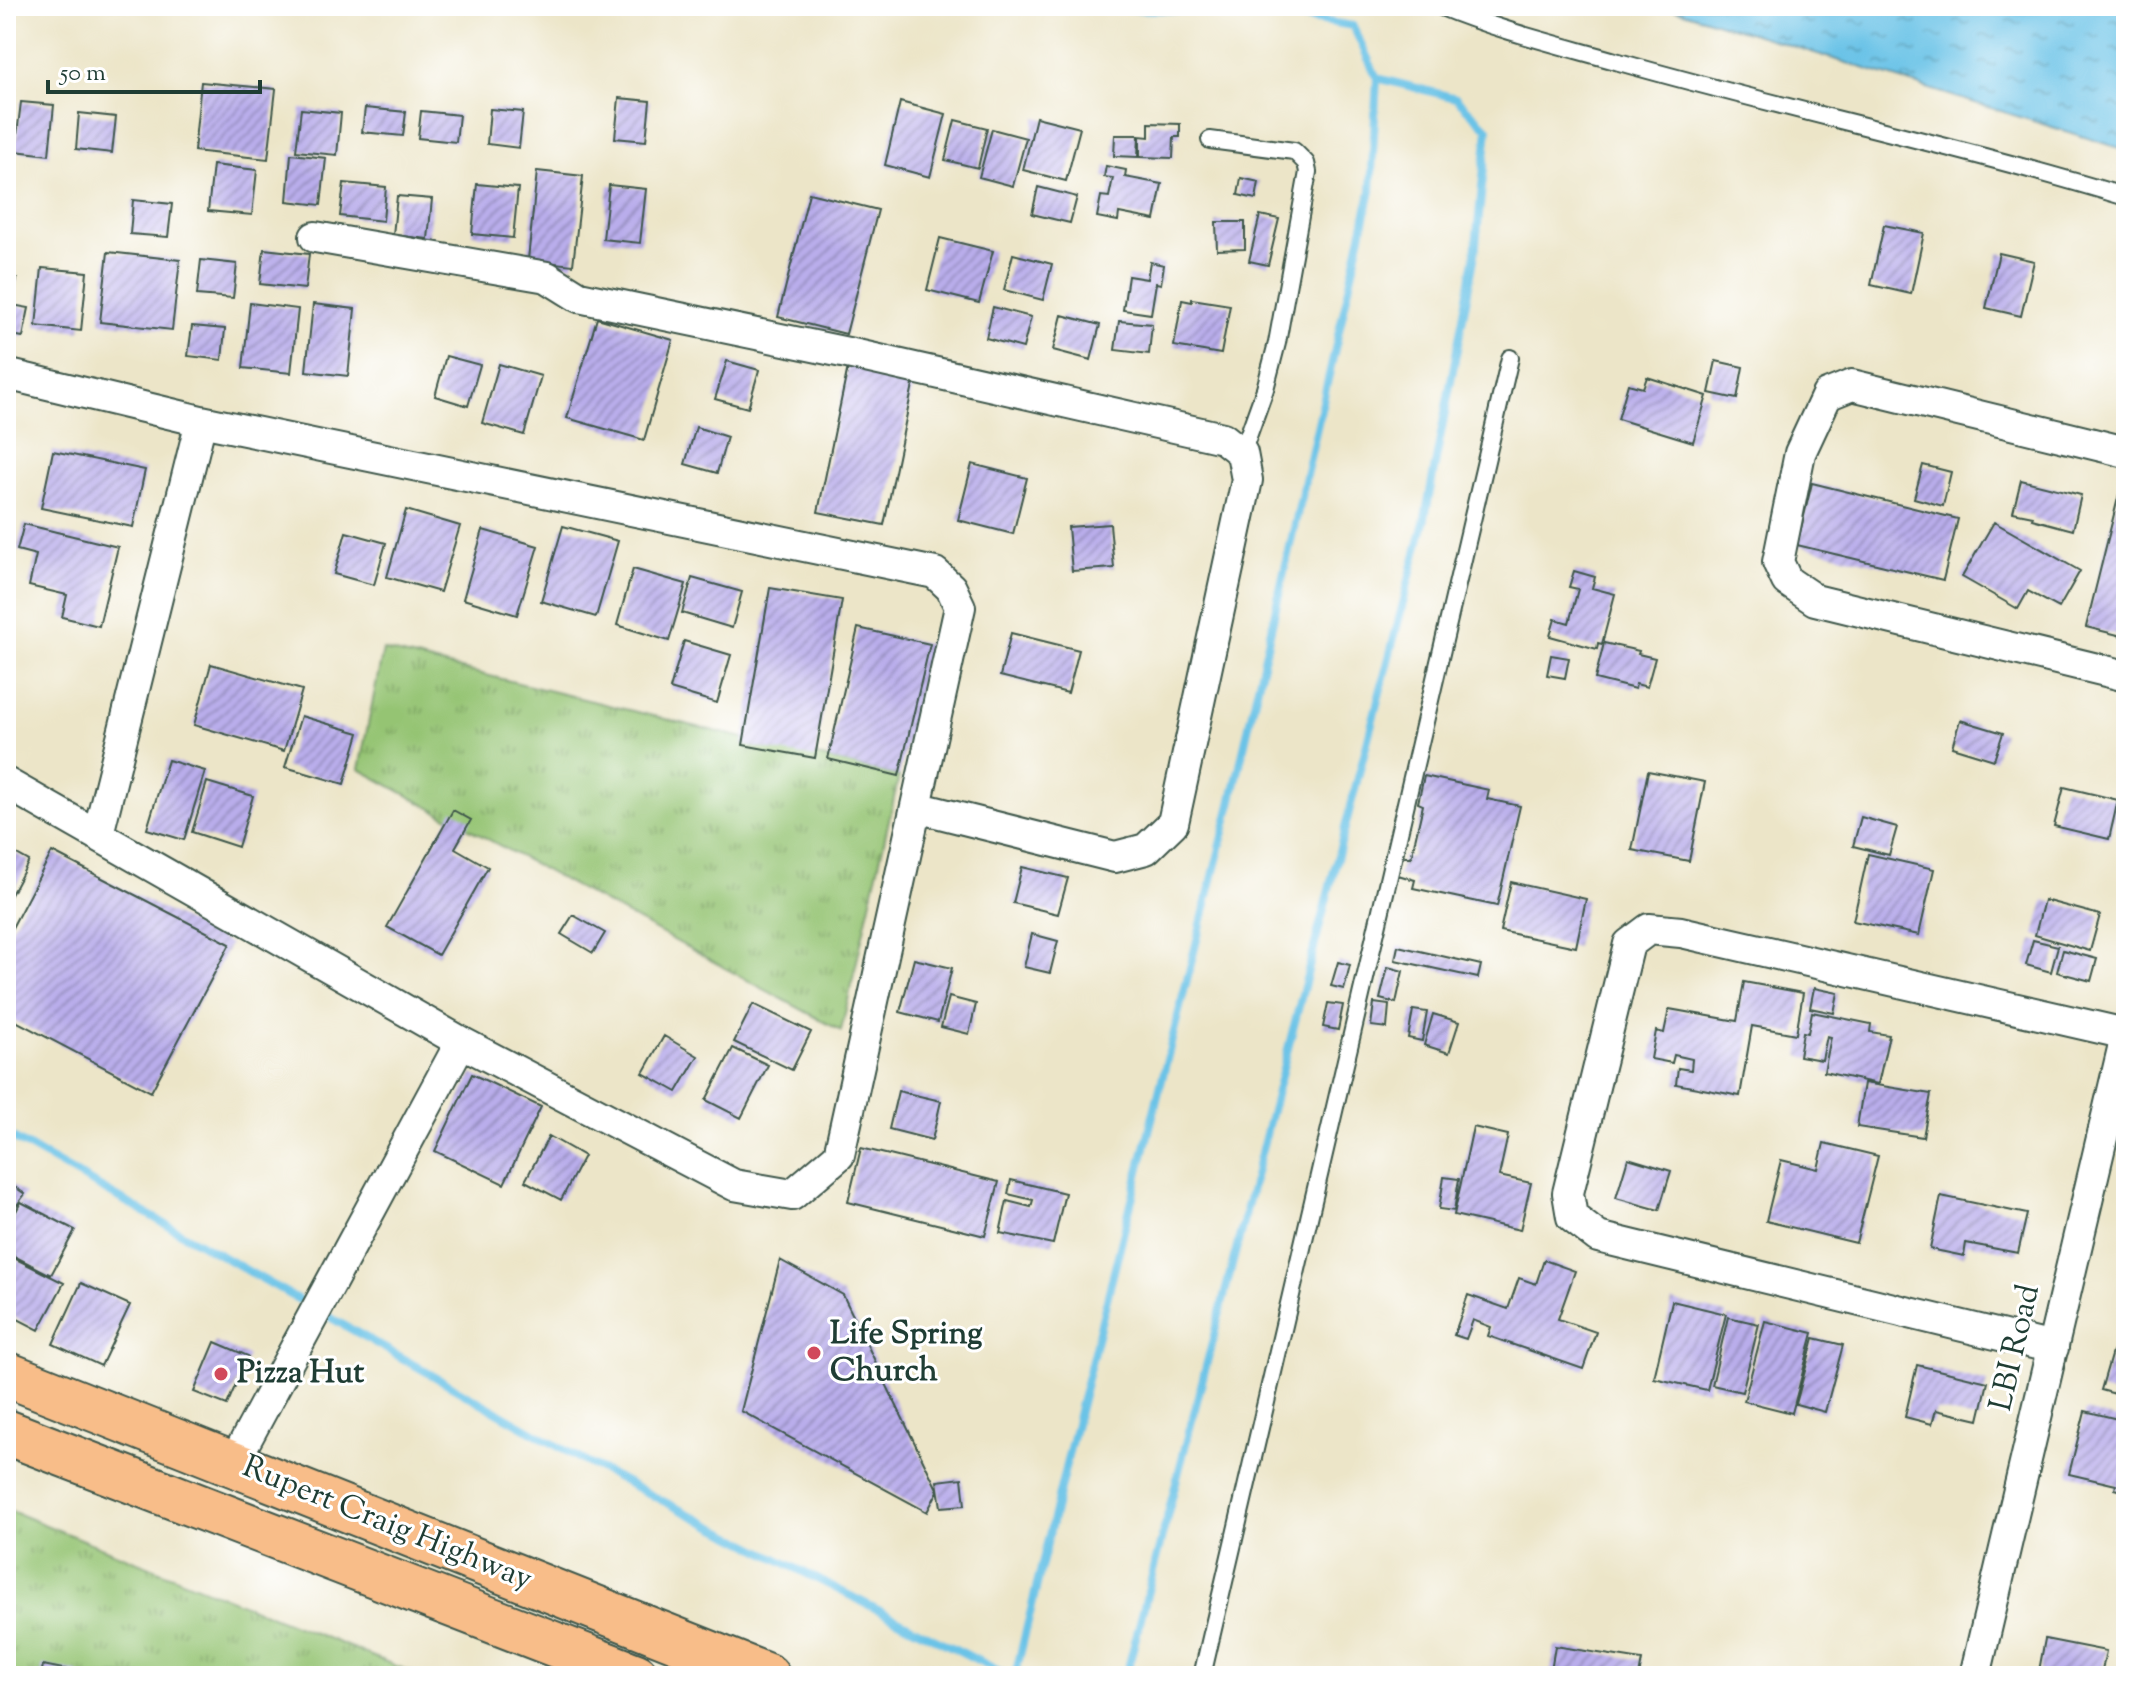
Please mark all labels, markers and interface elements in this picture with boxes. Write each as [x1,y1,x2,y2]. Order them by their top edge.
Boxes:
scale bar [48,44,260,94]
text: 50 m [58,57,106,91]
street label: LBI Road [1979,1280,2053,1416]
place label: Life Spring Church [830,1312,983,1395]
marker: Life Spring Church [805,1344,823,1362]
place label: Pizza Hut [237,1351,364,1397]
marker: Pizza Hut [212,1365,230,1383]
street label: Rupert Craig Highway [235,1445,539,1603]

